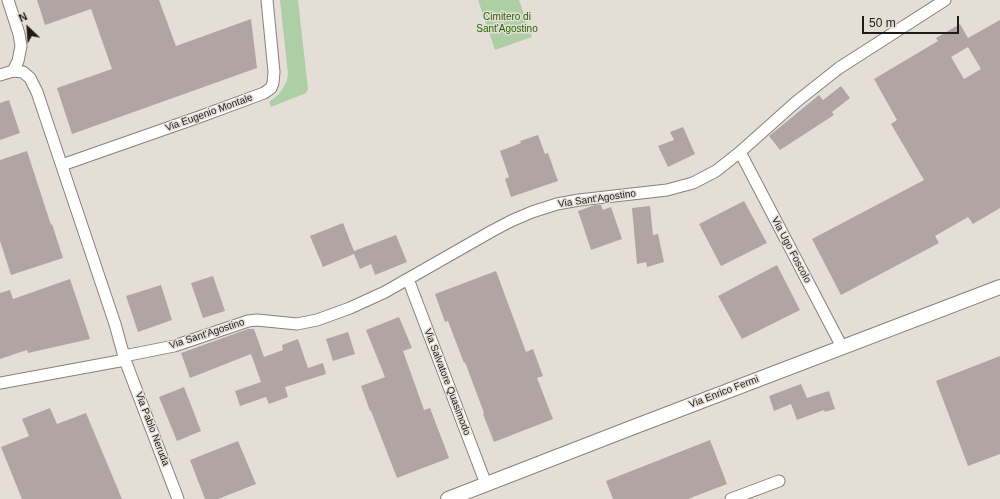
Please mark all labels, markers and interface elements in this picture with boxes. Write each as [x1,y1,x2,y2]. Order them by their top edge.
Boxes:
north arrow [8,8,48,48]
scale bar [864,8,961,34]
text: N [17,10,29,24]
park label: Cimitero di Sant'Agostino [476,11,538,34]
text: 50 m [869,16,896,30]
street label: Via Eugenio Montale [164,92,254,134]
street label: Via Sant'Agostino [557,188,637,210]
street label: Via Ugo Foscolo [769,215,813,285]
street label: Via Sant'Agostino [168,316,246,352]
street label: Via Salvatore Quasimodo [421,327,473,437]
street label: Via Enrico Fermi [687,373,761,411]
street label: Via Pablo Neruda [132,390,172,468]

